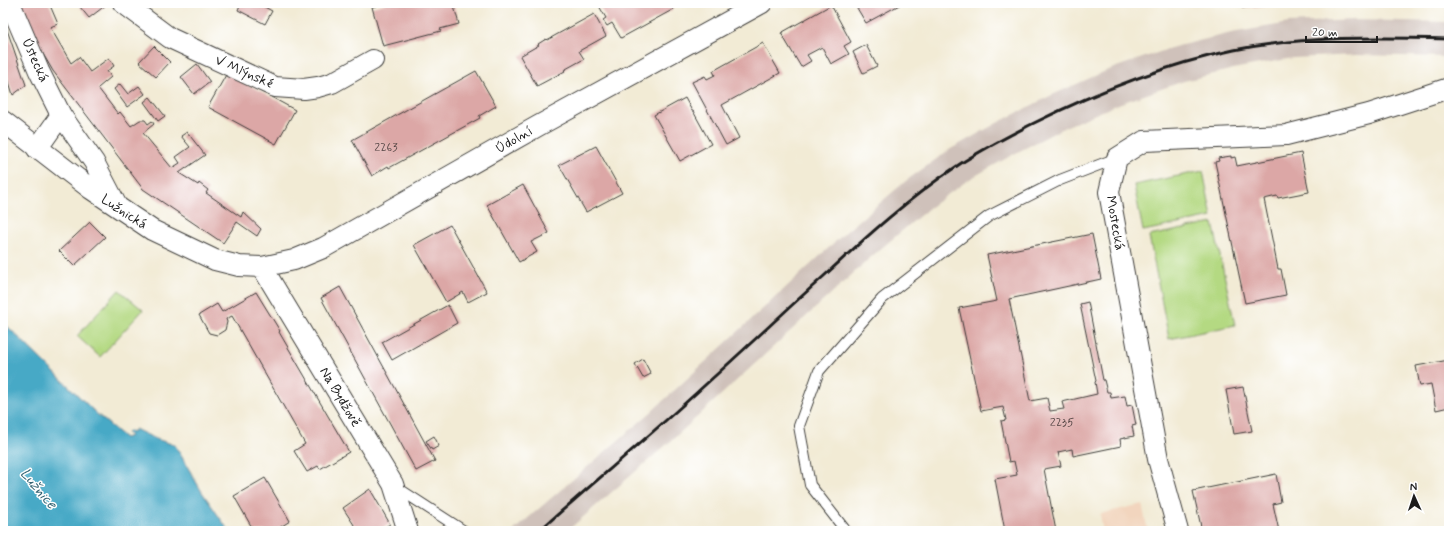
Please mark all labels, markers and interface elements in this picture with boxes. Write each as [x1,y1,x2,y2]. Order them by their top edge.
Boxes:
scale bar [1306,18,1377,44]
text: 20 m [1312,25,1338,41]
street label: Ústecká [17,35,53,85]
street label: V Mlýnské [212,51,276,93]
street label: Údolní [492,122,536,158]
house number: 2263 [374,140,398,156]
street label: Lužnická [97,190,151,234]
street label: Mostecká [1101,194,1129,252]
street label: Na Bydžově [315,364,365,430]
house number: 2235 [1050,415,1074,431]
water label: Lužnice [15,464,62,515]
north arrow [1394,476,1434,516]
text: N [1410,480,1418,494]

